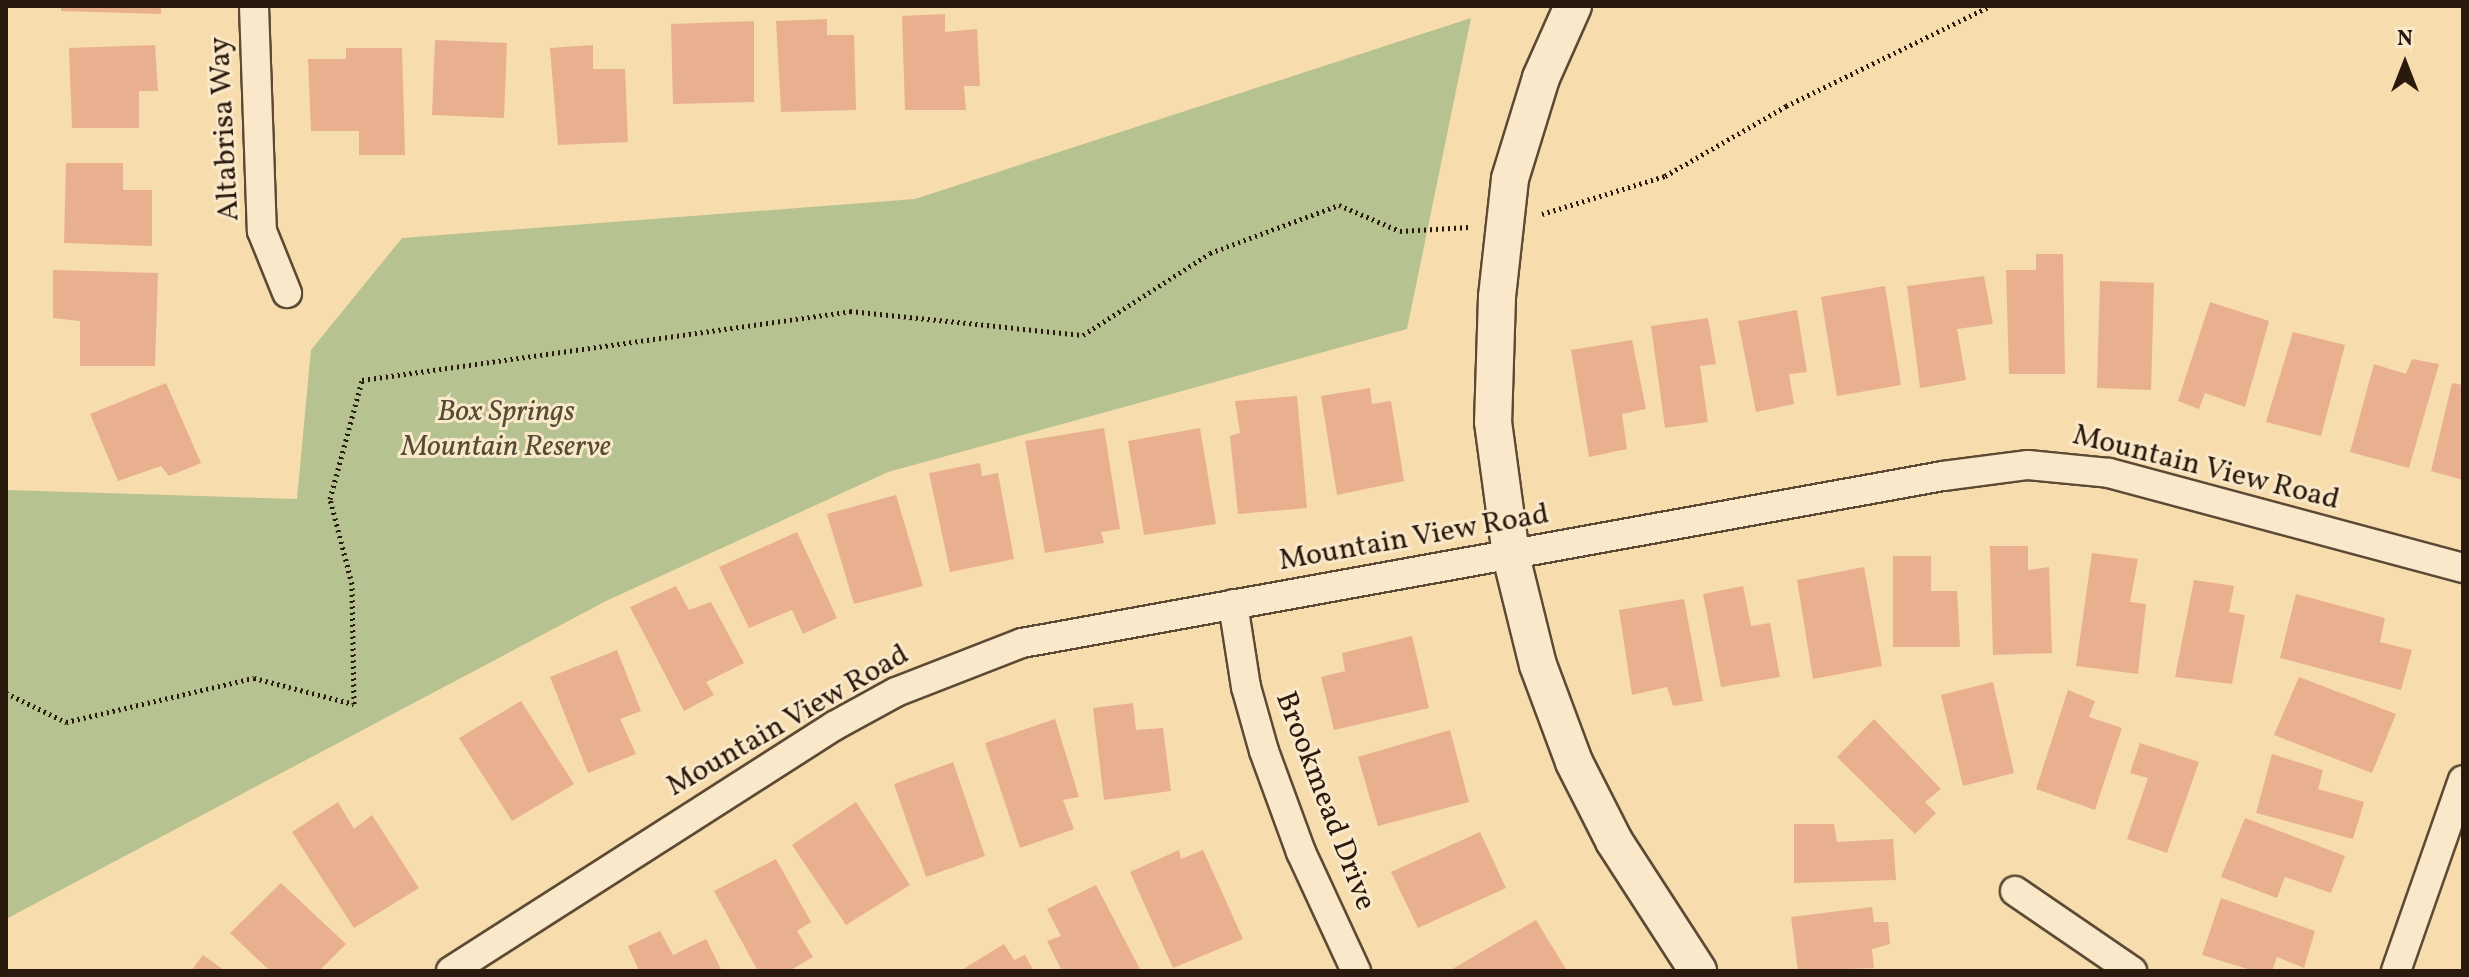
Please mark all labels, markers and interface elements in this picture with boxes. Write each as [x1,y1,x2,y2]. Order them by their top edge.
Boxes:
north arrow [2365,24,2445,104]
text: N [2397,24,2413,55]
street label: Altabrisa Way [202,35,248,223]
park label: Box Springs Mountain Reserve [401,394,611,464]
street label: Mountain View Road [2068,417,2344,519]
street label: Mountain View Road [1275,496,1553,580]
street label: Mountain View Road [660,637,916,805]
street label: Brookmead Drive [1267,687,1383,915]

